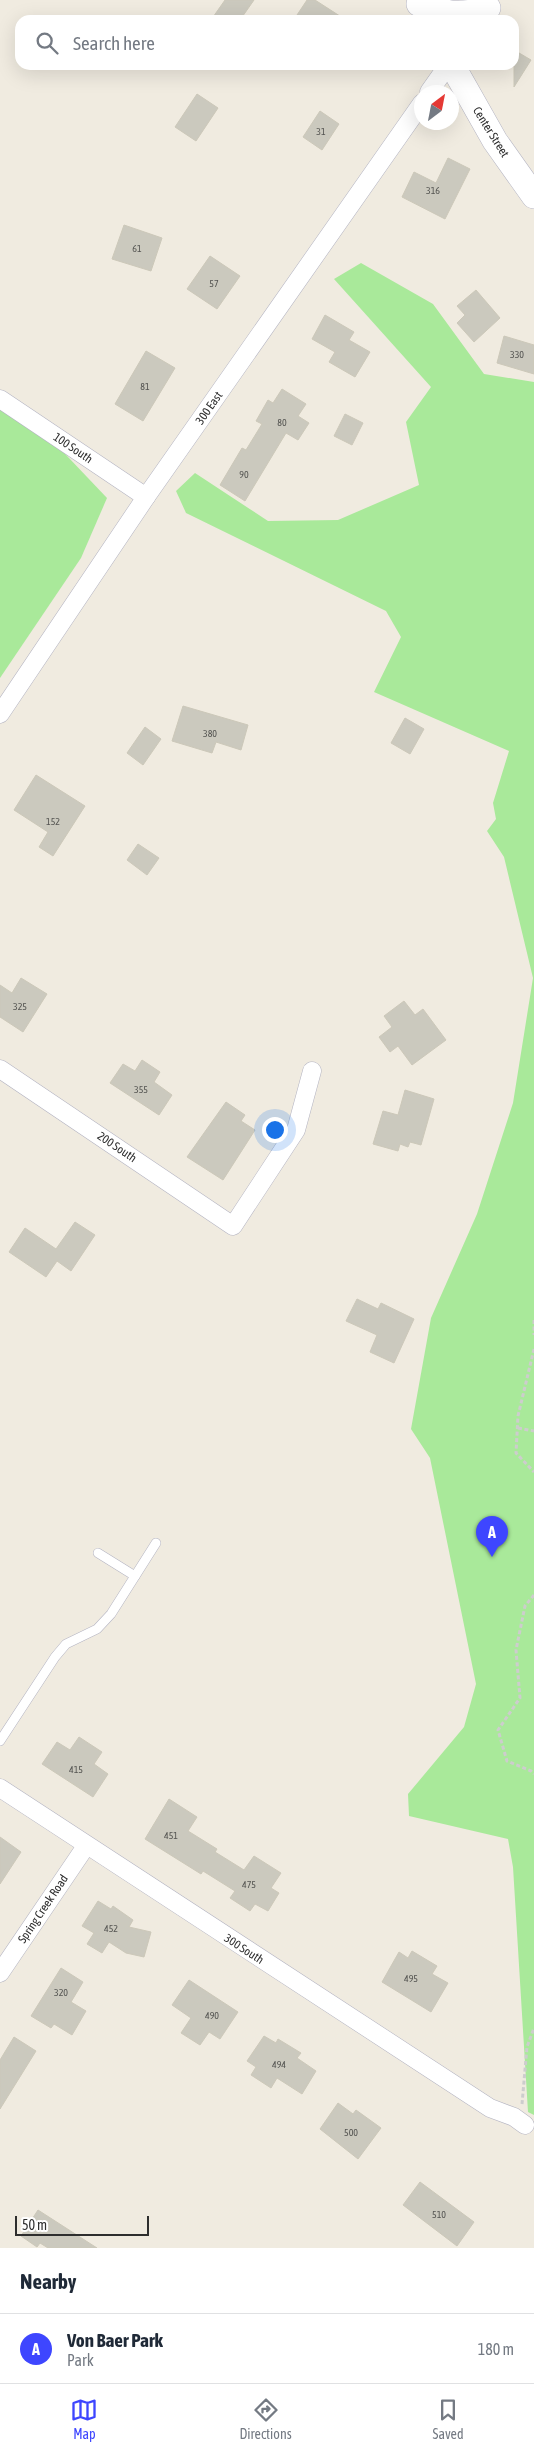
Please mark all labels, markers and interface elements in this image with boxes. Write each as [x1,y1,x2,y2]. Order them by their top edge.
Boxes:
search box [15,15,519,70]
icon: search [33,29,61,57]
text: Search here [73,32,155,54]
north arrow [414,85,459,130]
street label: Center Street [470,104,512,160]
house number: 31 [316,126,326,137]
house number: 316 [426,185,440,196]
house number: 61 [132,243,142,254]
house number: 57 [209,278,219,289]
house number: 330 [510,349,524,360]
house number: 81 [140,381,150,392]
street label: 300 East [193,388,226,427]
house number: 80 [277,417,287,428]
street label: 100 South [51,430,95,466]
house number: 90 [239,469,249,480]
house number: 380 [203,728,217,739]
house number: 152 [46,816,60,827]
house number: 325 [13,1001,27,1012]
house number: 355 [134,1084,148,1095]
your location [262,1117,288,1143]
street label: 200 South [95,1129,139,1165]
pin: A [476,1516,508,1557]
house number: 415 [69,1764,83,1775]
house number: 451 [164,1830,178,1841]
street label: Spring Creek Road [15,1872,71,1946]
house number: 475 [242,1879,256,1890]
house number: 452 [104,1923,118,1934]
street label: 300 South [222,1931,266,1967]
house number: 495 [404,1973,418,1984]
house number: 320 [54,1987,68,1998]
house number: 490 [205,2010,219,2021]
house number: 494 [272,2059,286,2070]
house number: 500 [344,2127,358,2138]
house number: 510 [432,2209,446,2220]
scale bar [15,2213,149,2236]
text: 50 m [22,2217,47,2233]
text: Nearby [20,2269,76,2293]
text: Von Baer Park [67,2329,163,2351]
text: A [32,2340,40,2358]
text: 180 m [478,2340,514,2358]
text: Park [67,2351,94,2369]
tab: Map [70,2396,98,2442]
tab: Directions [239,2396,292,2442]
tab: Saved [433,2396,464,2442]

